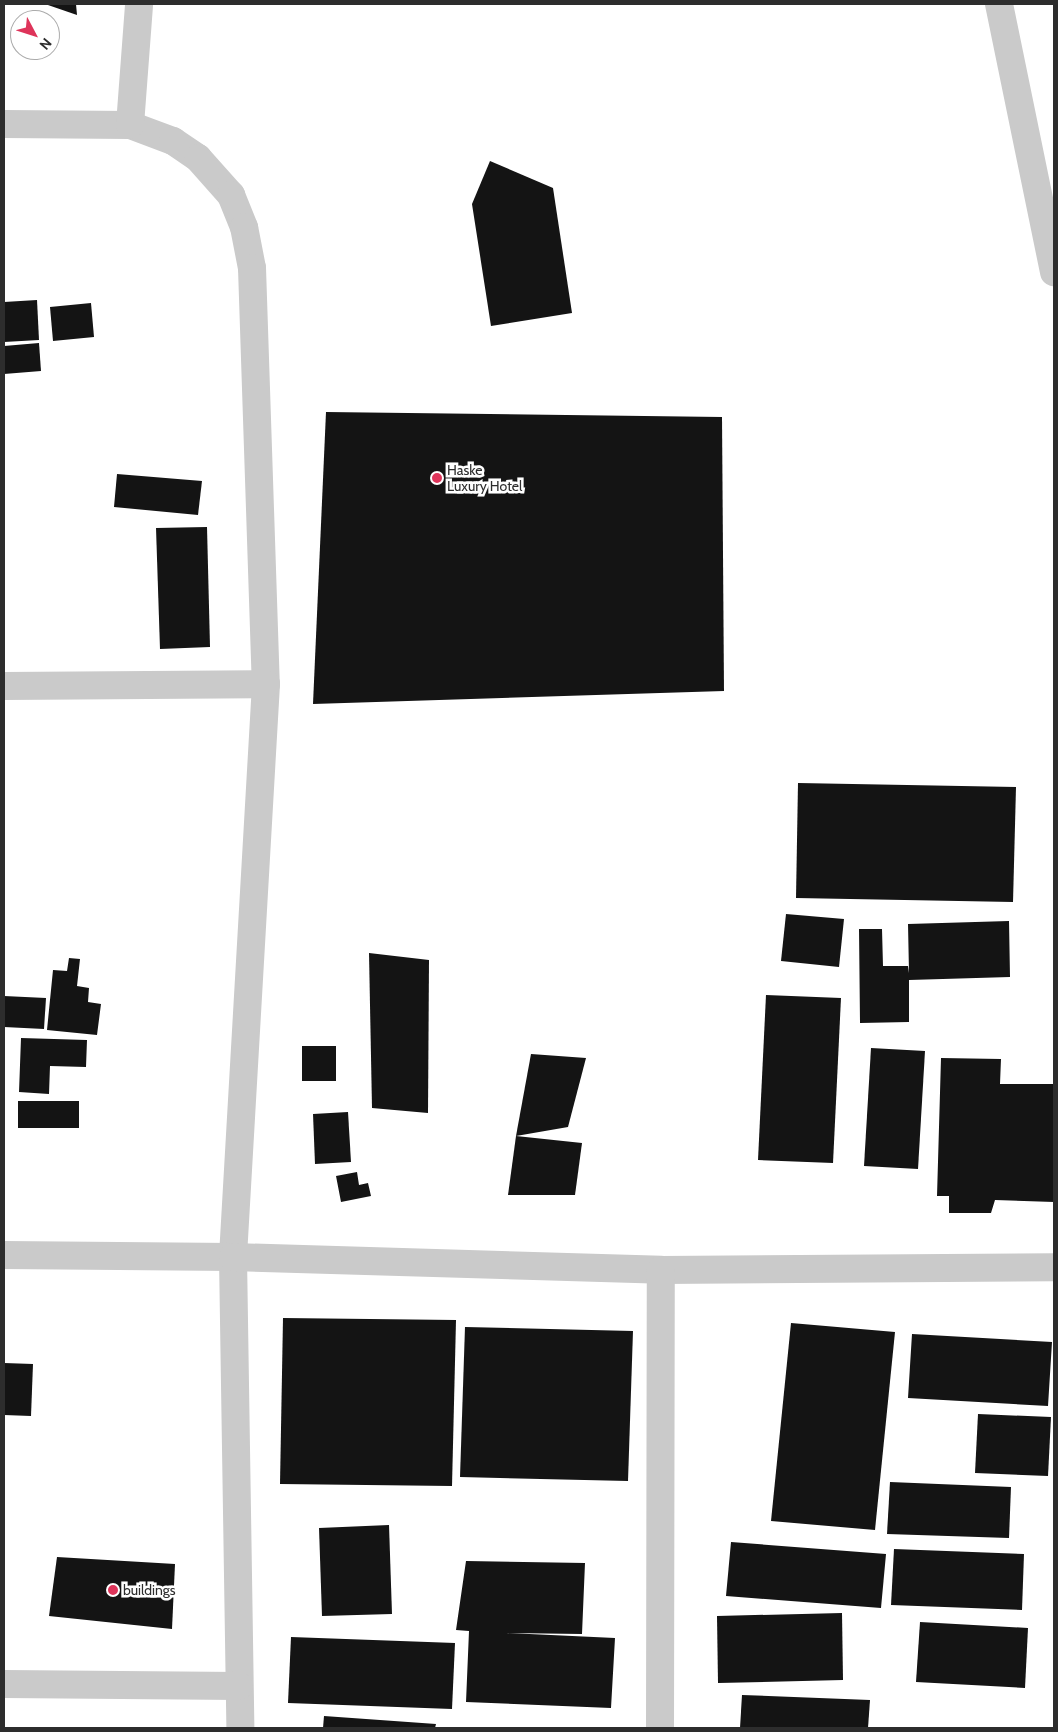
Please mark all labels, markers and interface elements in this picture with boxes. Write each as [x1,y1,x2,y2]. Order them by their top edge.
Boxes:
north arrow [10,10,60,60]
text: N [36,34,56,54]
place label: Haske Luxury Hotel [447,462,522,494]
marker: Haske Luxury Hotel [431,472,443,484]
place label: buildings [123,1582,176,1598]
marker: buildings [107,1584,119,1596]

